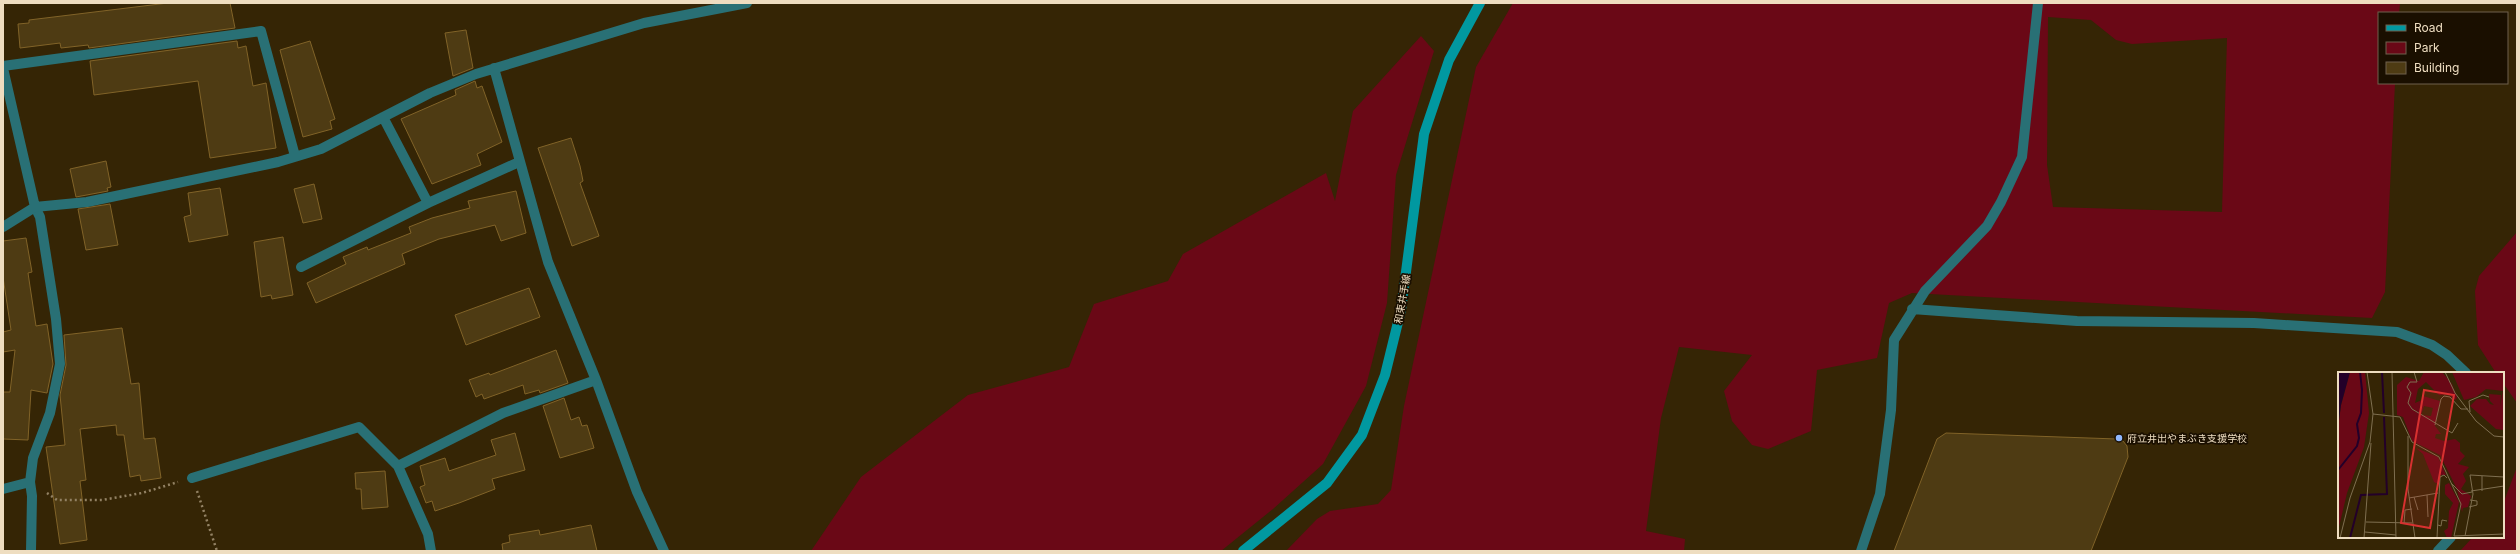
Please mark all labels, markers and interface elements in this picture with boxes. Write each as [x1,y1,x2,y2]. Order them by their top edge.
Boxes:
legend [2378,12,2508,84]
text: Road [2414,20,2443,35]
text: Park [2414,40,2440,55]
text: Building [2414,60,2459,75]
street label: 和束井手線 [1392,273,1412,325]
inset map [2338,372,2504,538]
place label: 府立井出やまぶき支援学校 [2127,432,2247,444]
marker: 府立井出やまぶき支援学校 [2114,433,2124,443]

